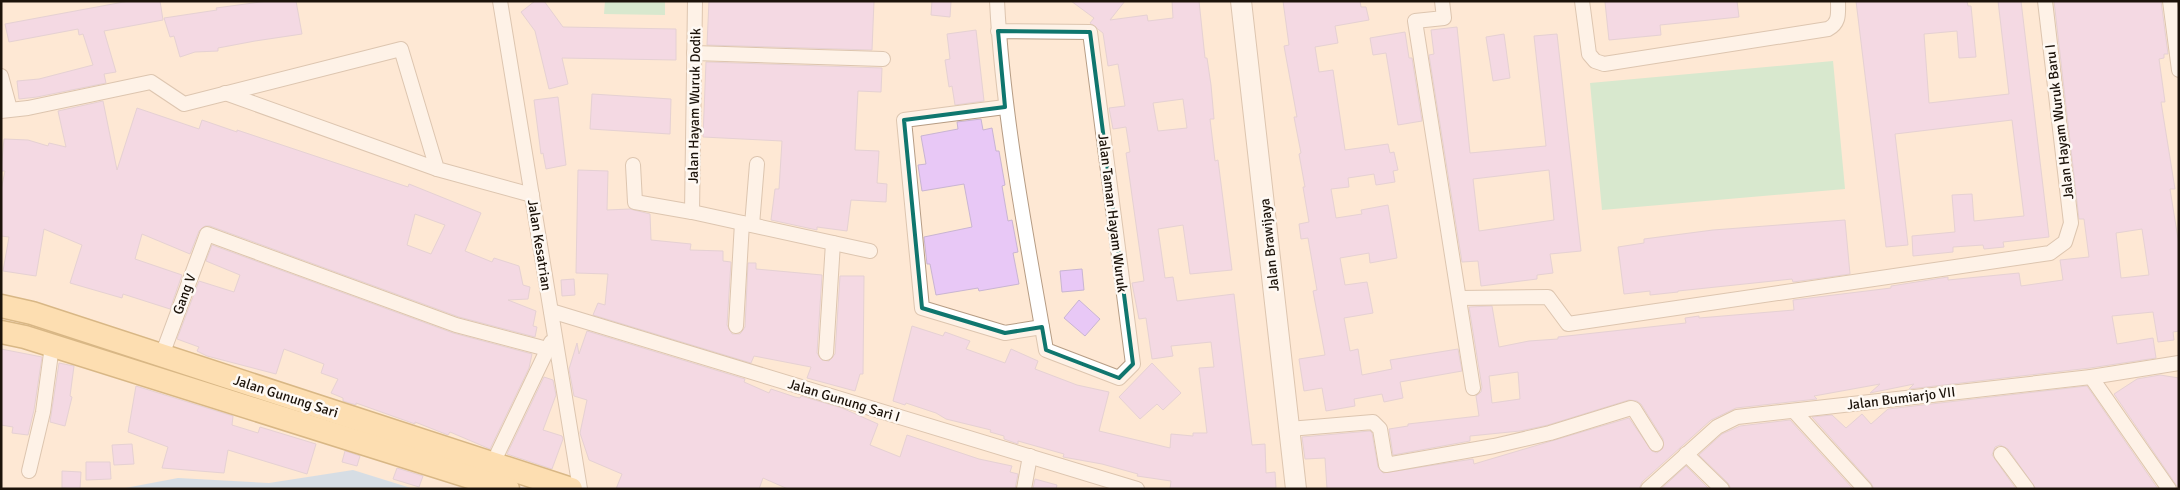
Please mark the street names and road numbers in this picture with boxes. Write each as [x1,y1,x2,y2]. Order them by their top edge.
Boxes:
street label: Jalan Hayam Wuruk Dodik [685,28,704,184]
street label: Jalan Hayam Wuruk Baru I [2042,43,2077,201]
street label: Jalan Taman Hayam Wuruk [1094,133,1131,293]
street label: Jalan Kesatrian [524,198,555,292]
street label: Jalan Brawijaya [1256,198,1283,292]
street label: Gang V [169,271,200,317]
street label: Jalan Gunung Sari [231,372,340,421]
street label: Jalan Gunung Sari I [786,375,902,426]
street label: Jalan Bumiarjo VII [1846,383,1956,414]

